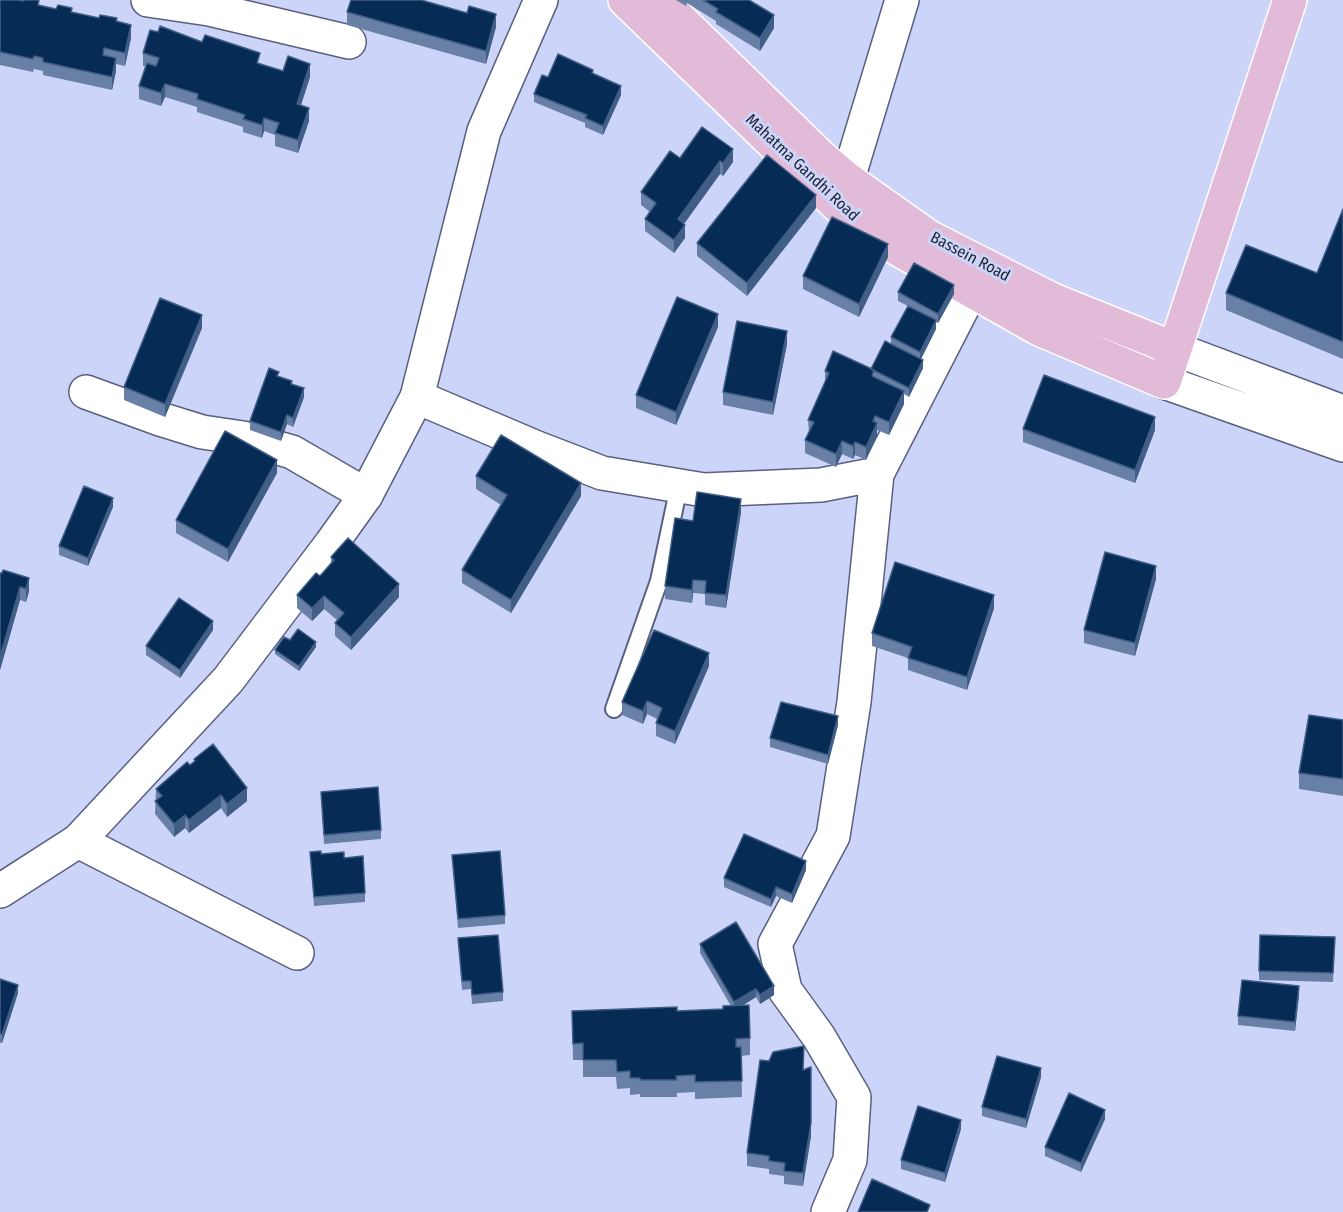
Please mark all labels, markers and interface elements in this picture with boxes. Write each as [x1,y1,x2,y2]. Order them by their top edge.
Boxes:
street label: Mahatma Gandhi Road [741,111,863,225]
street label: Bassein Road [927,228,1013,286]

